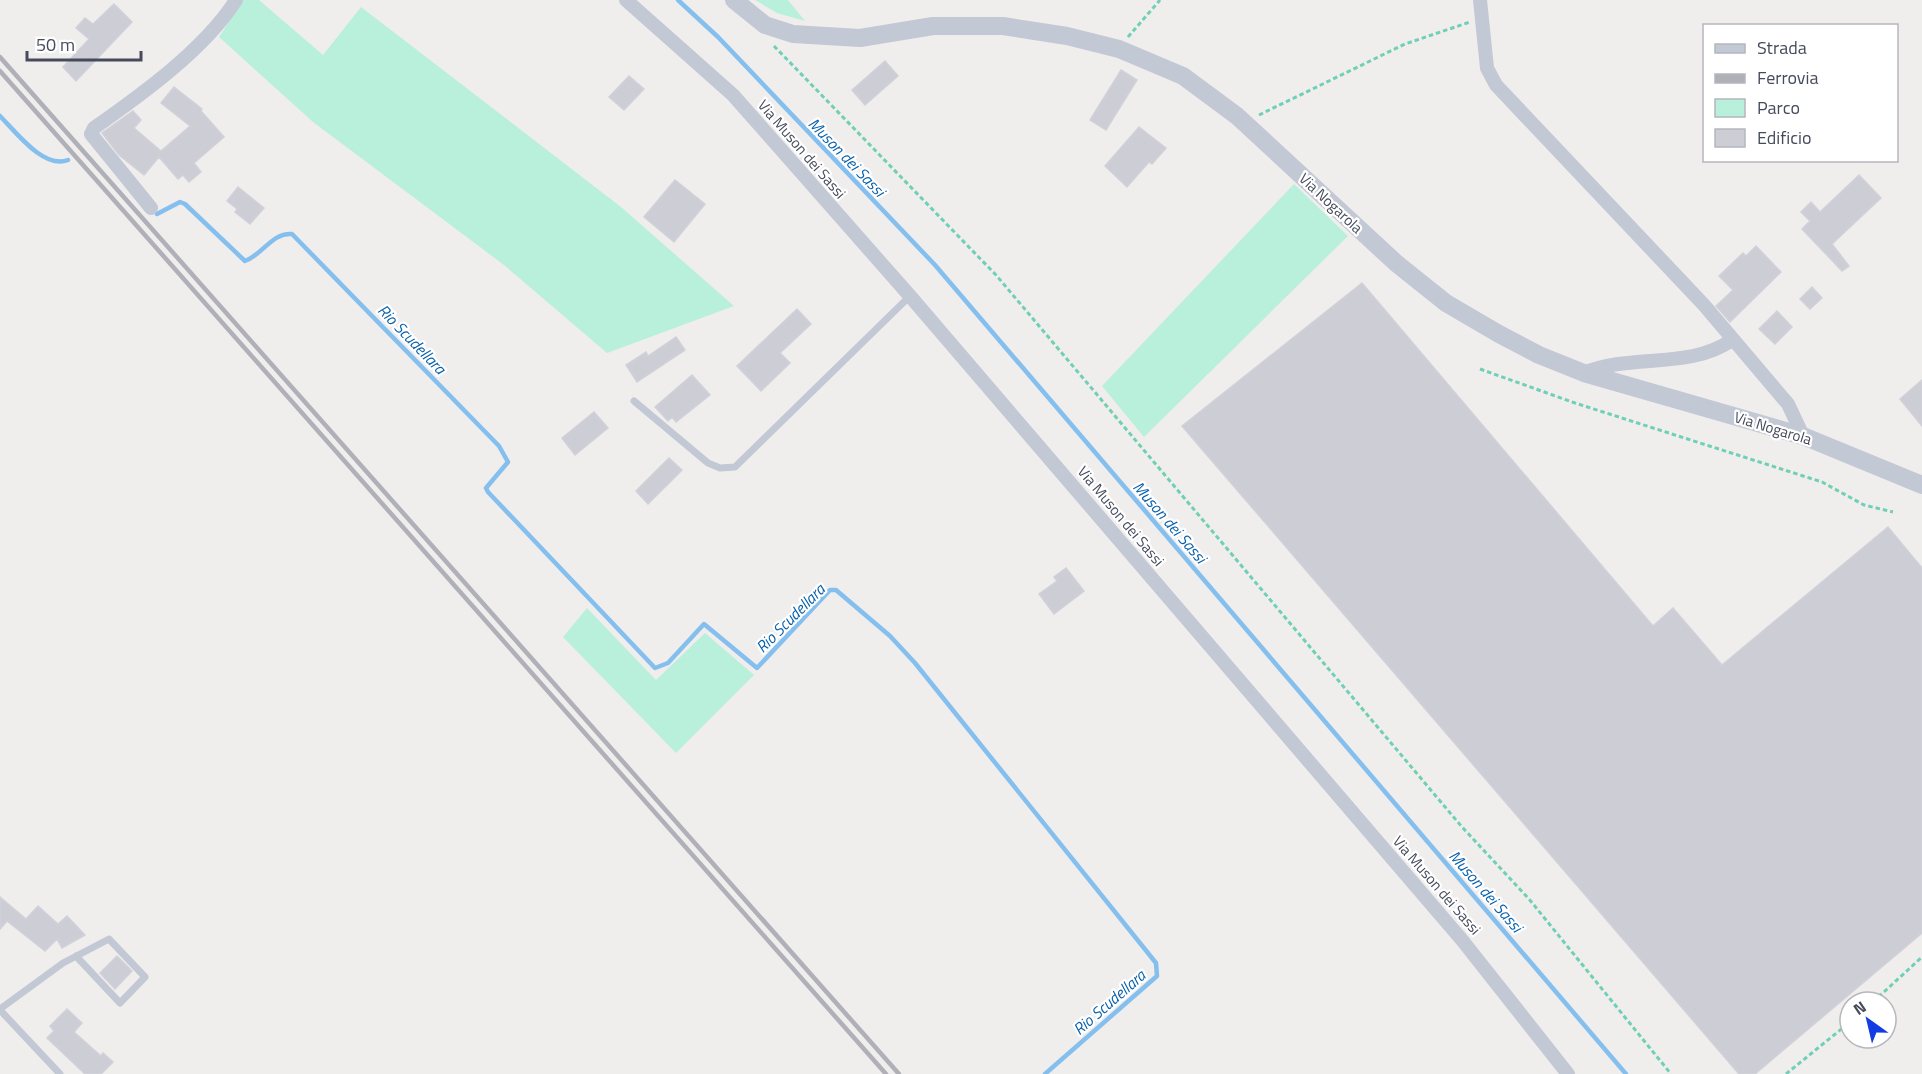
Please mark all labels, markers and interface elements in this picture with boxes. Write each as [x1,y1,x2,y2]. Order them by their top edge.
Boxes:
scale bar [27,24,141,62]
legend [1703,24,1898,162]
text: 50 m [36,31,75,58]
text: Strada [1757,34,1807,61]
text: Ferrovia [1757,64,1818,91]
text: Parco [1757,94,1800,121]
street label: Via Muson dei Sassi [754,96,850,202]
water label: Muson dei Sassi [805,114,889,200]
text: Edificio [1757,124,1811,151]
street label: Via Nogarola [1294,167,1368,239]
water label: Rio Scudellara [372,299,452,380]
street label: Via Nogarola [1731,405,1815,451]
street label: Via Muson dei Sassi [1072,461,1170,571]
water label: Muson dei Sassi [1128,476,1214,570]
water label: Rio Scudellara [750,577,831,658]
street label: Via Muson dei Sassi [1387,830,1487,940]
water label: Muson dei Sassi [1444,845,1530,939]
water label: Rio Scudellara [1067,963,1151,1040]
north arrow [1838,990,1898,1050]
text: N [1848,995,1871,1021]

